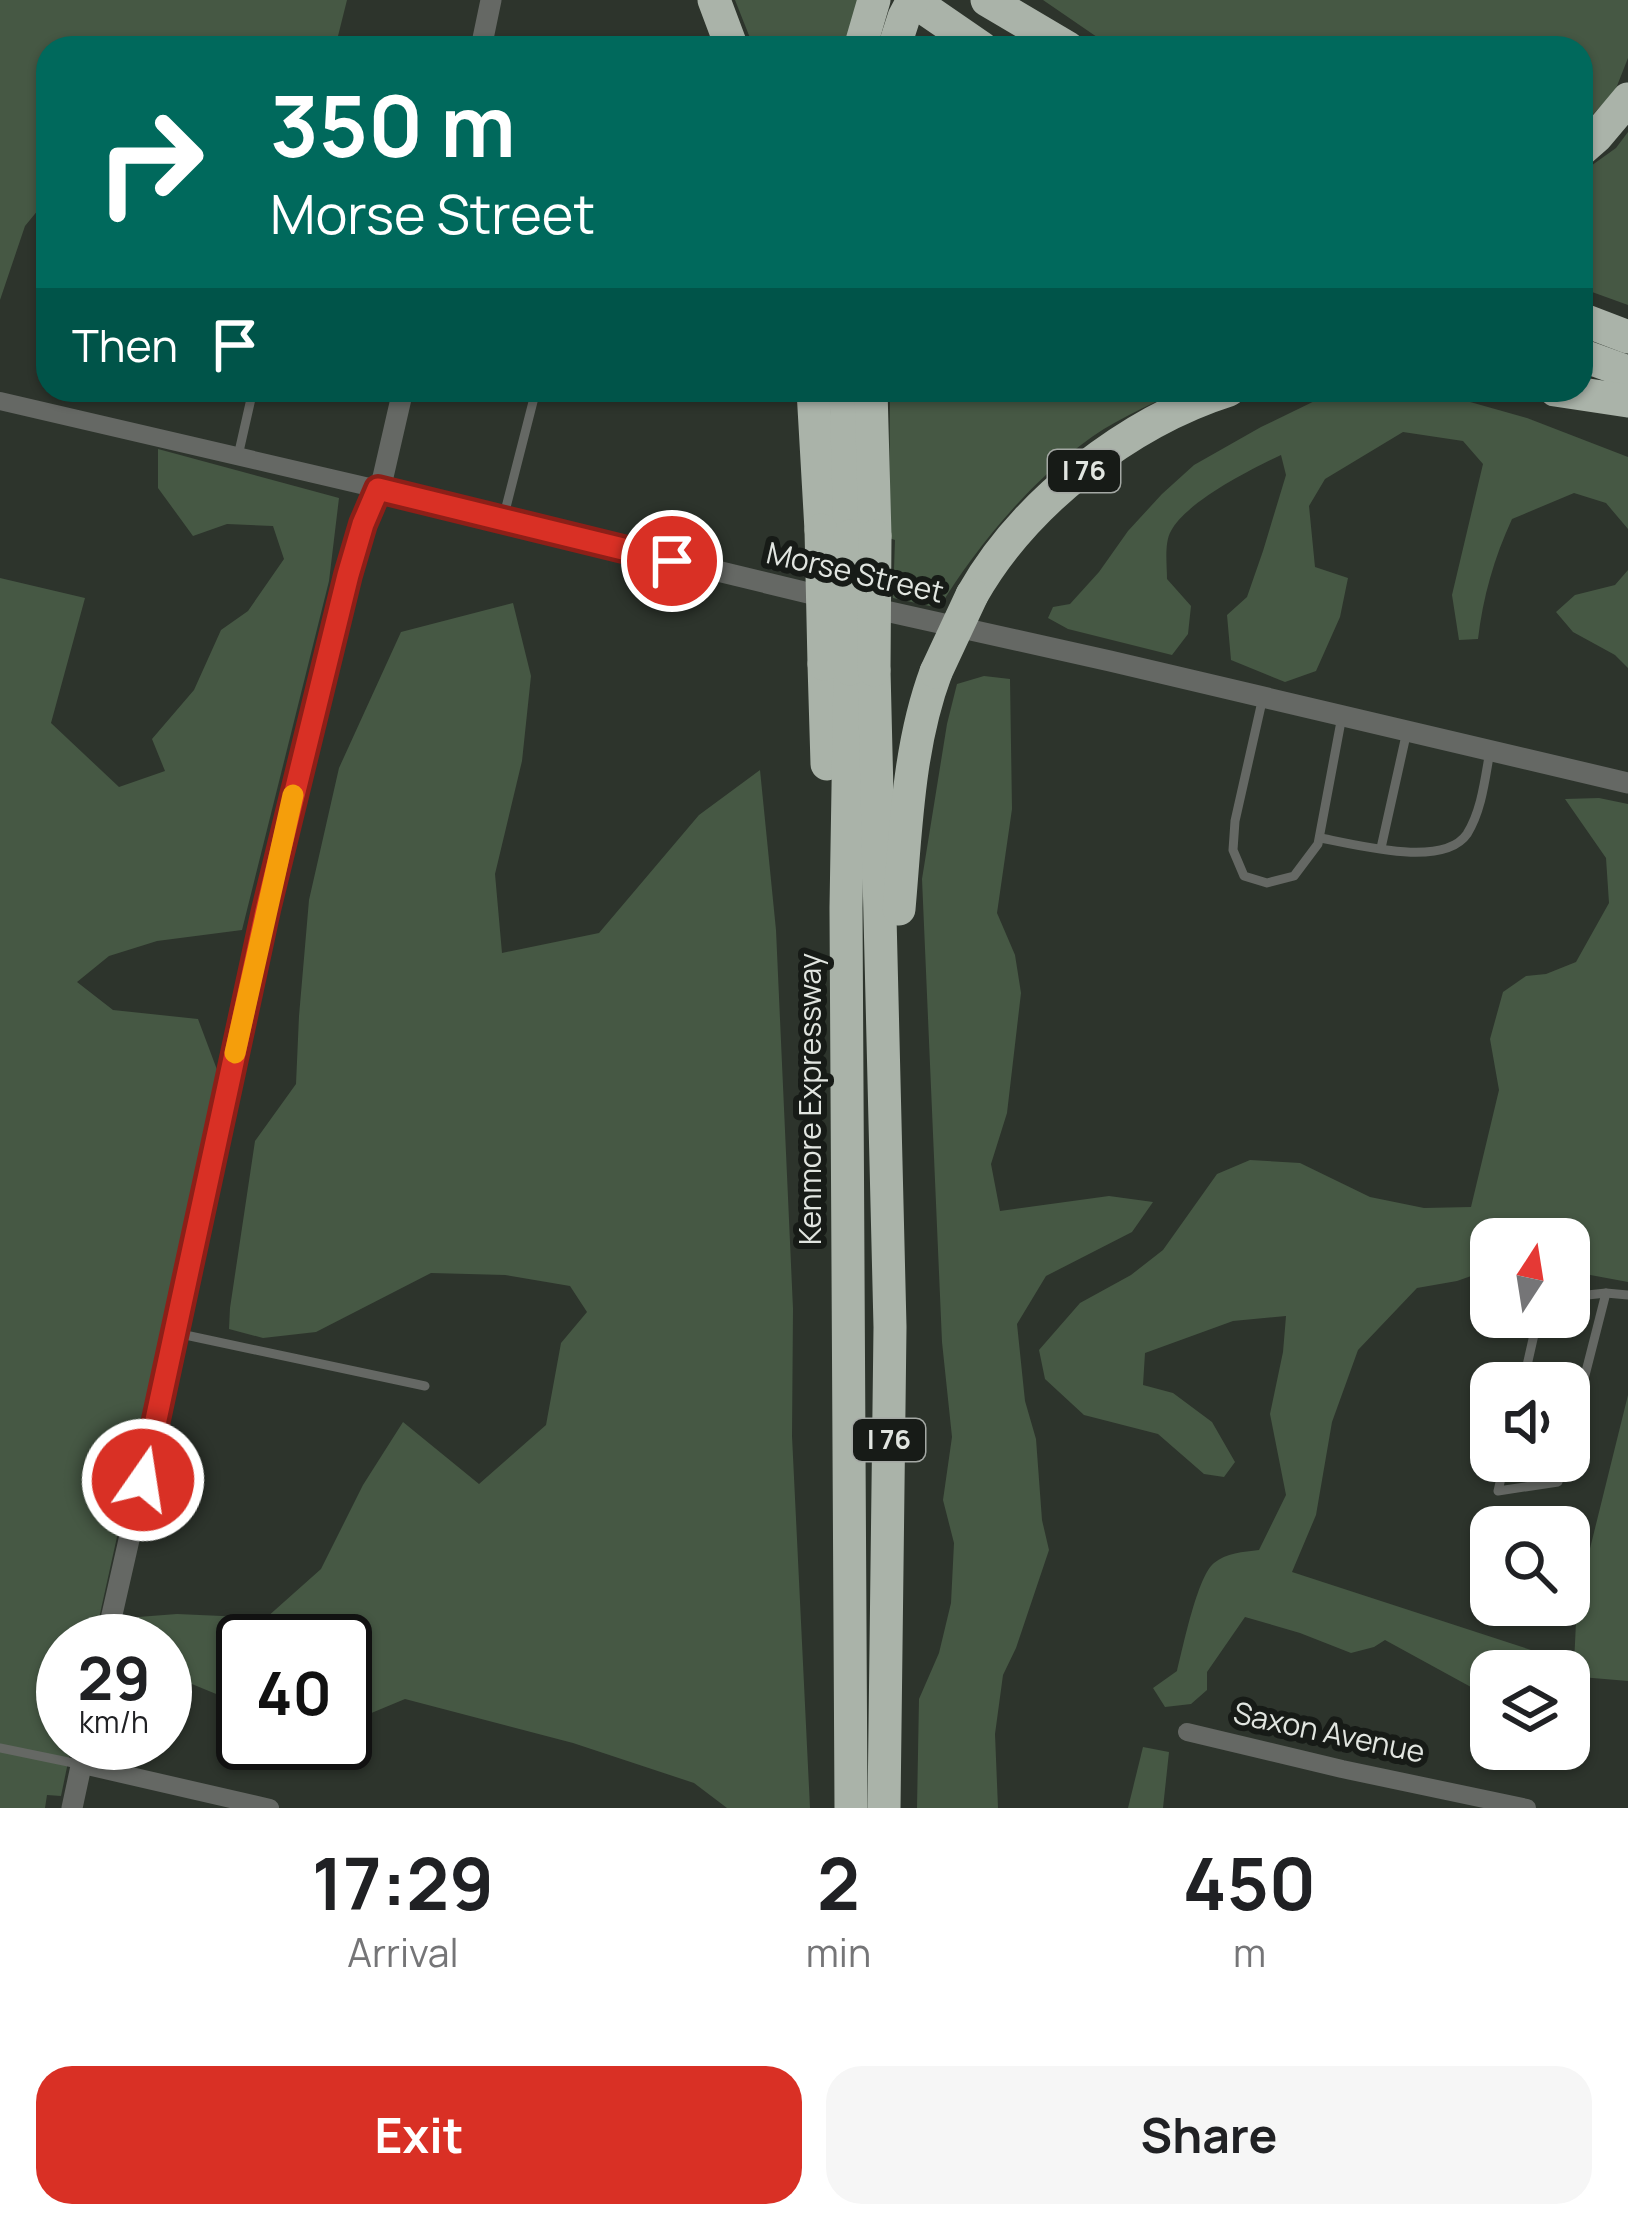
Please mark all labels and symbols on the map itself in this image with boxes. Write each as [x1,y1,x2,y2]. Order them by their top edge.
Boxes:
road number: I 76 [1048,450,1120,492]
pin [621,510,723,612]
street label: Morse Street [763,531,948,612]
street label: Kenmore Expressway [789,953,830,1245]
north arrow [1470,1218,1590,1338]
position arrow [80,1417,206,1543]
road number: I 76 [853,1419,925,1461]
speed limit sign: 40 [216,1614,372,1770]
street label: Saxon Avenue [1230,1691,1429,1772]

